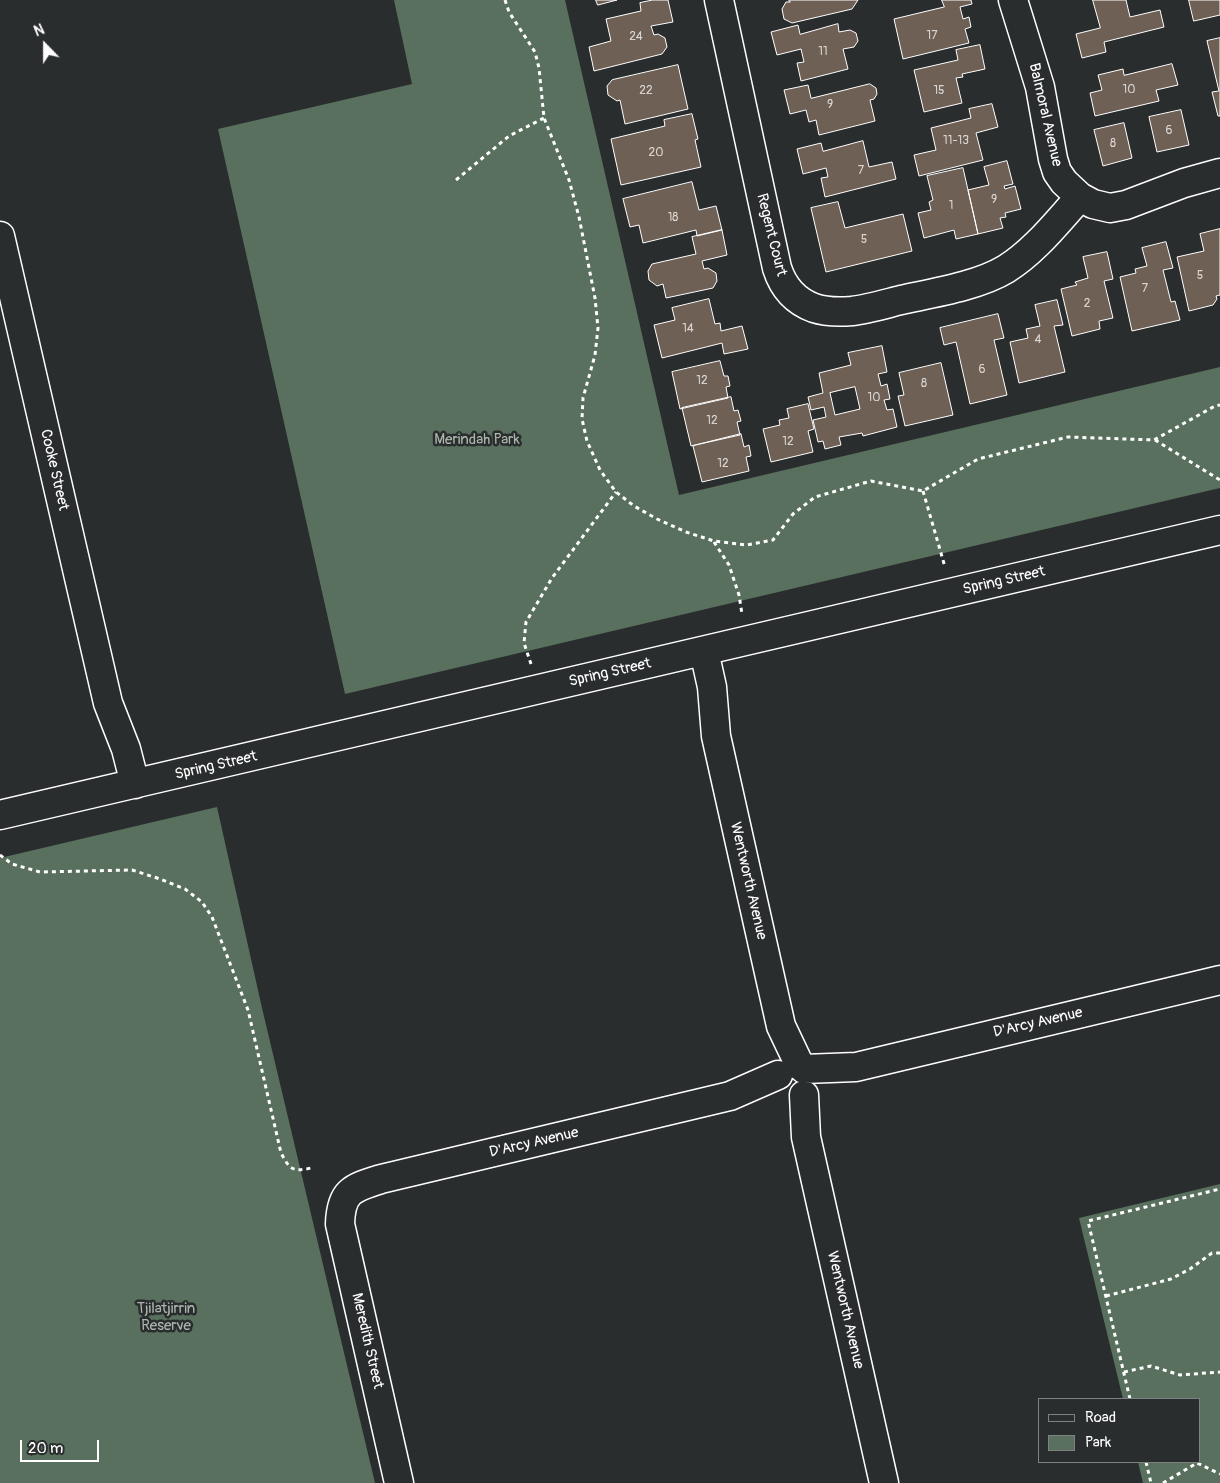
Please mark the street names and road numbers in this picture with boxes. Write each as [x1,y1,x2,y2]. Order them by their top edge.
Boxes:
street label: Balmoral Avenue [1024,61,1066,169]
street label: Regent Court [752,192,790,278]
street label: Cooke Street [36,428,72,512]
street label: Spring Street [961,563,1047,599]
street label: Spring Street [567,655,653,691]
street label: Spring Street [173,748,259,784]
street label: Wentworth Avenue [726,820,770,942]
street label: D'Arcy Avenue [992,1004,1084,1042]
street label: D'Arcy Avenue [488,1124,580,1162]
street label: Wentworth Avenue [823,1249,867,1371]
street label: Meredith Street [347,1291,387,1391]

